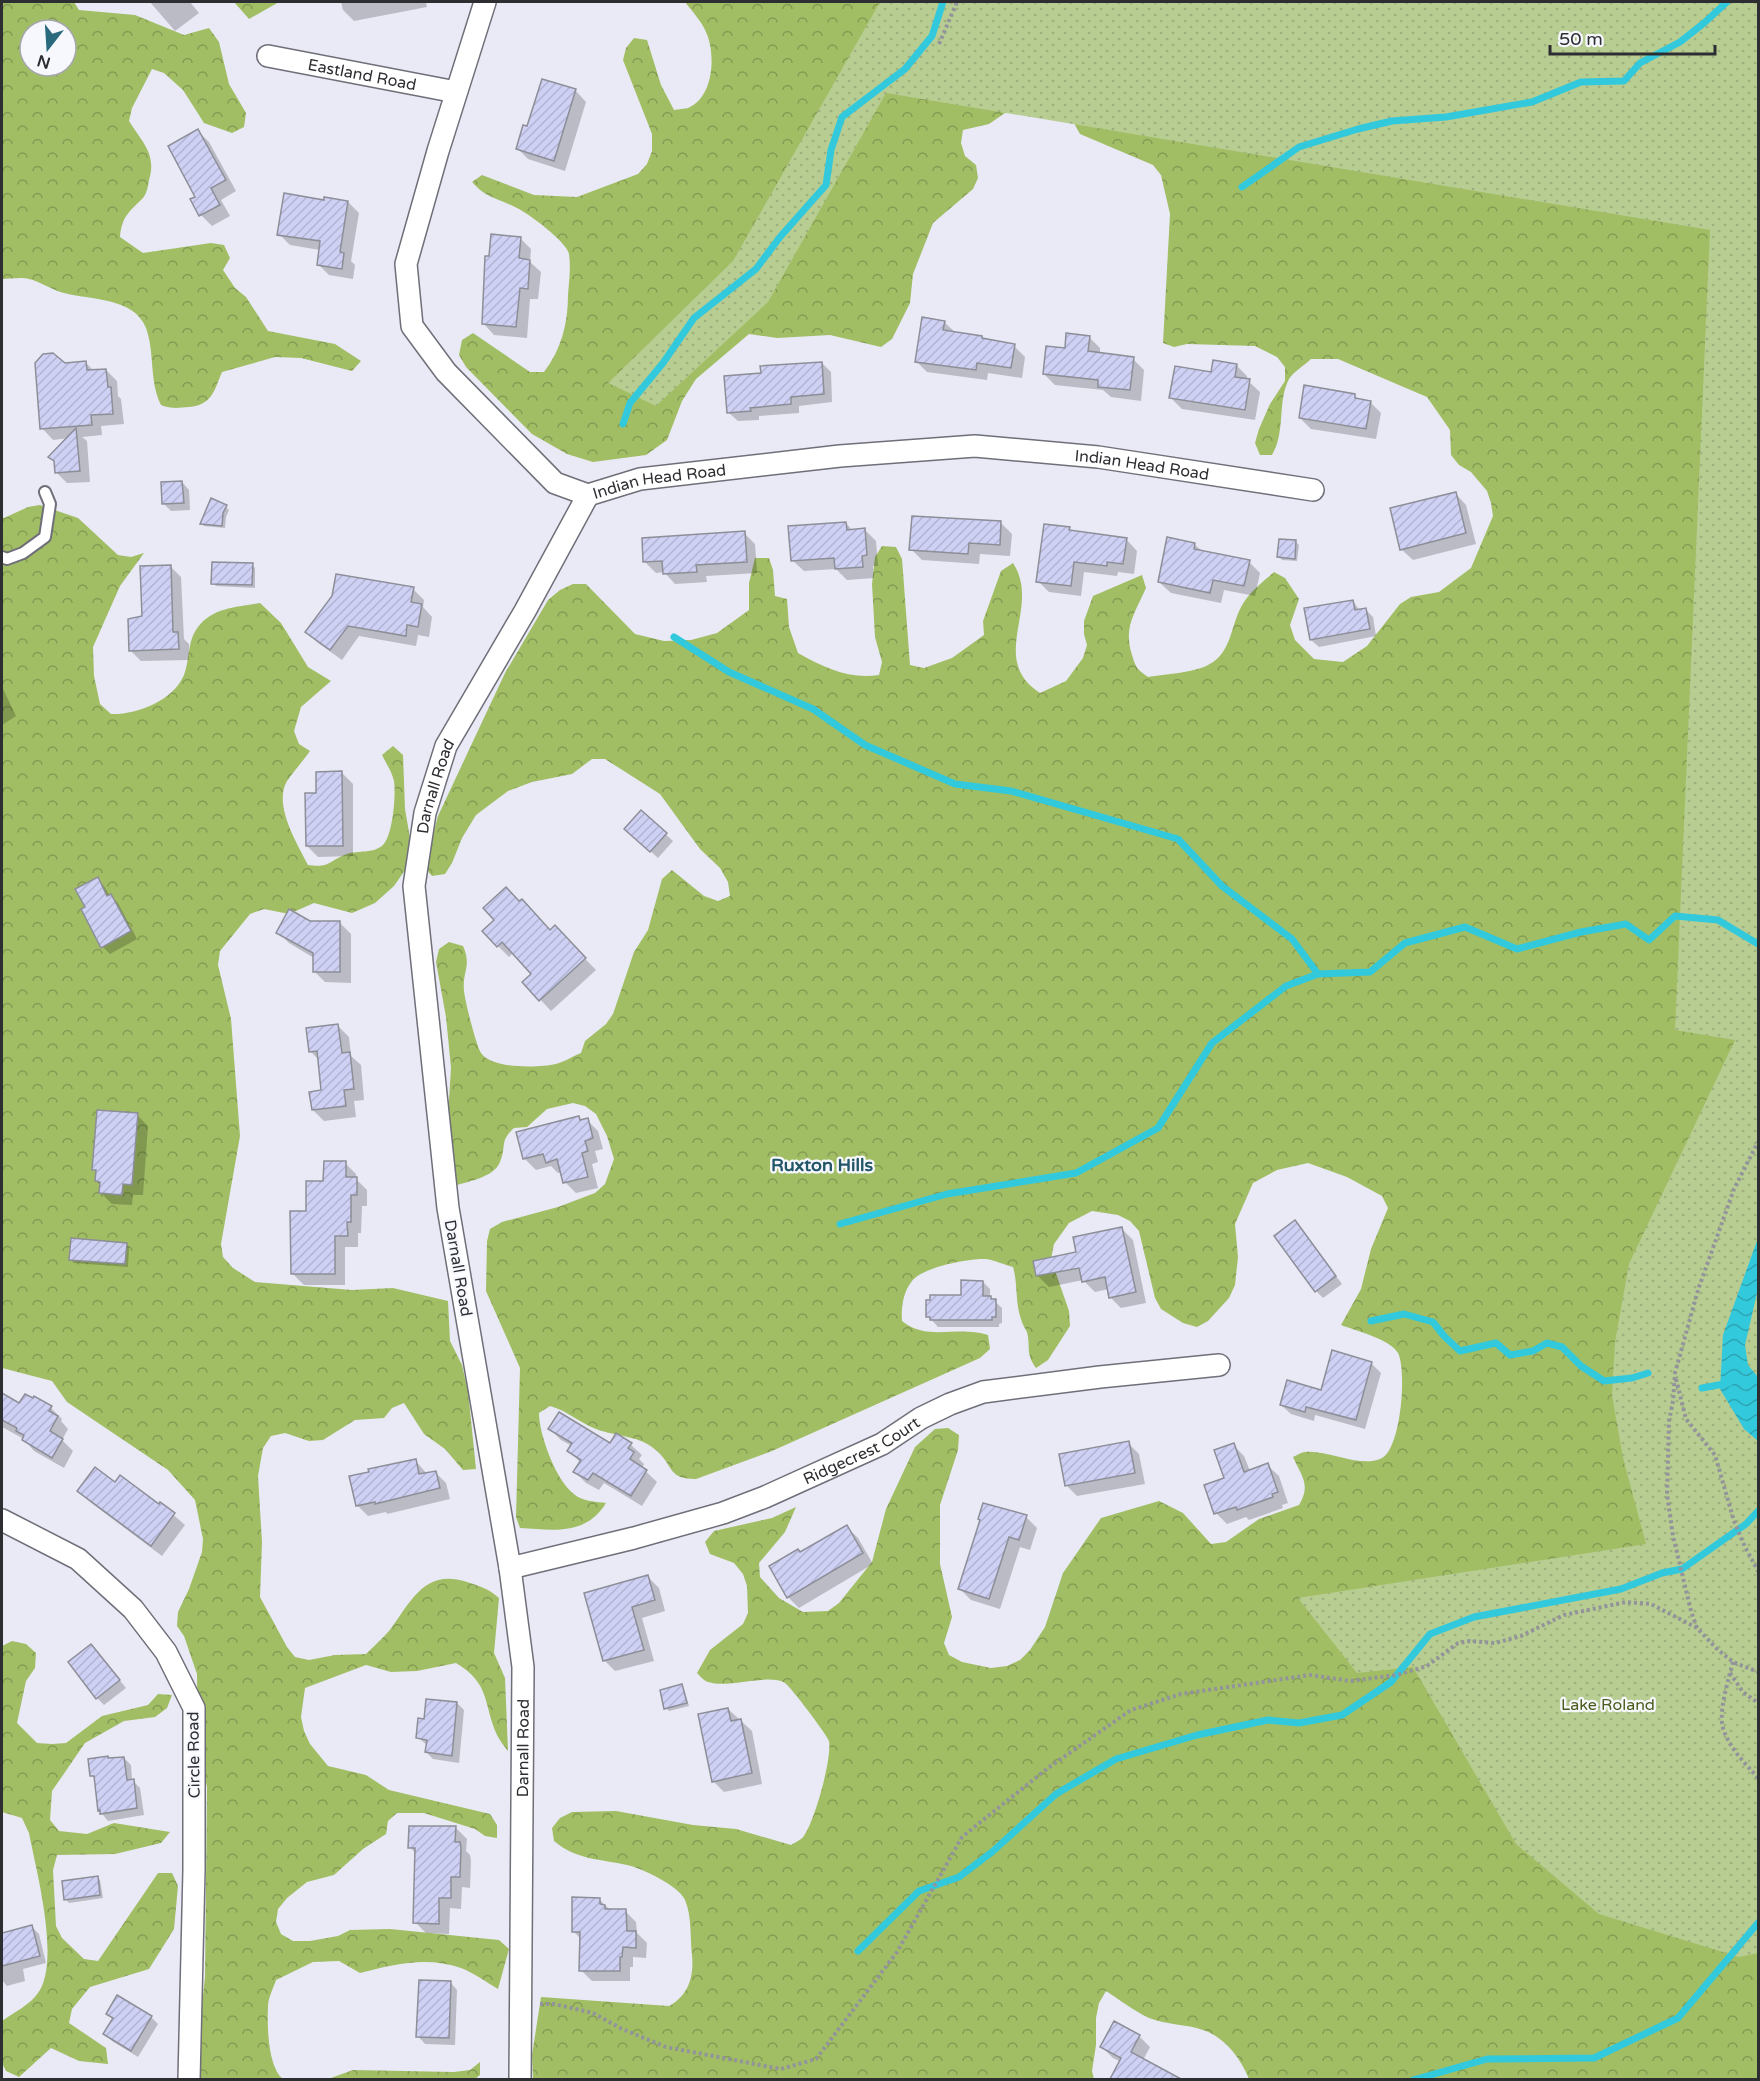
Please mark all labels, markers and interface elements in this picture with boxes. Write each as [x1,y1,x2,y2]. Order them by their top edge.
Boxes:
north arrow [18,18,78,78]
scale bar [1550,18,1715,56]
text: 50 m [1559,28,1603,50]
text: N [35,50,53,73]
street label: Eastland Road [306,55,418,95]
street label: Indian Head Road [1074,446,1210,485]
street label: Indian Head Road [590,460,727,504]
street label: Darnall Road [413,735,459,835]
district label: Ruxton Hills [771,1154,873,1176]
street label: Darnall Road [440,1218,476,1318]
street label: Ridgecrest Court [800,1413,924,1489]
park label: Lake Roland [1561,1695,1655,1715]
street label: Darnall Road [513,1699,534,1797]
street label: Circle Road [183,1711,205,1799]

